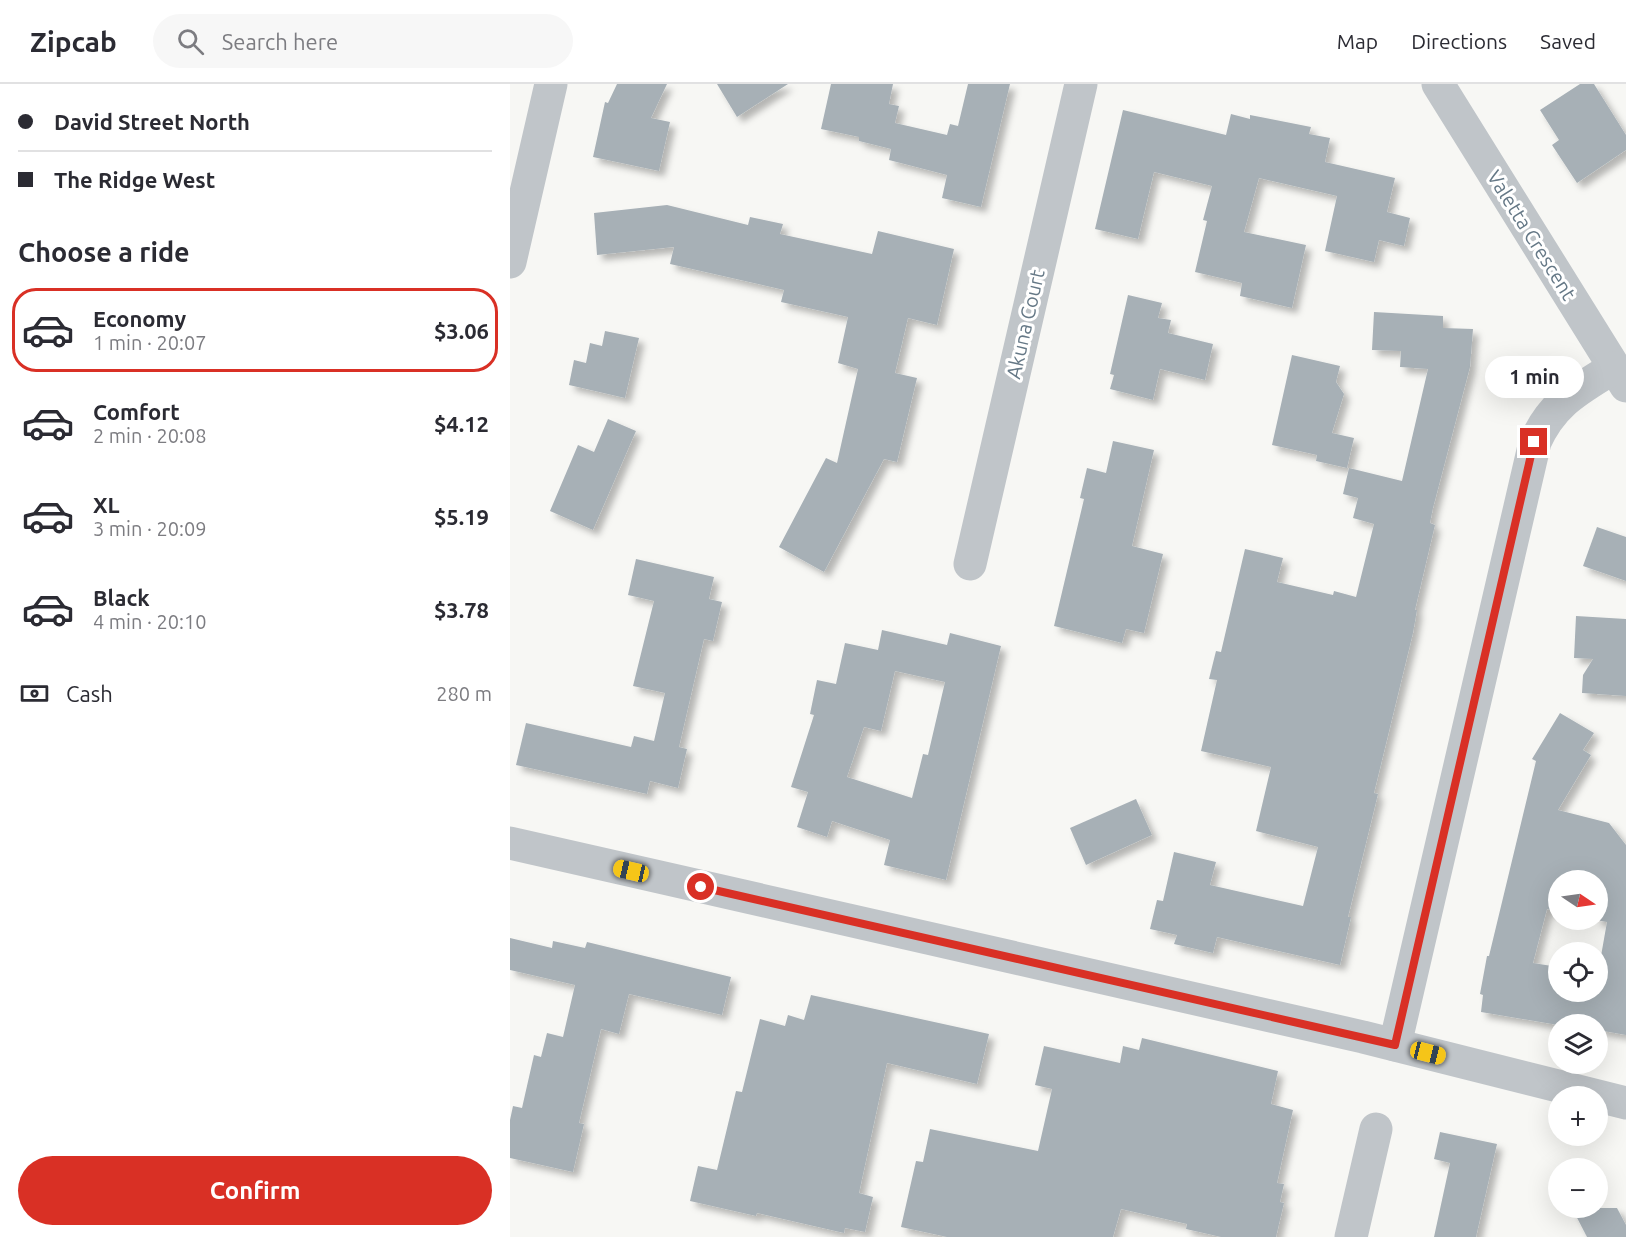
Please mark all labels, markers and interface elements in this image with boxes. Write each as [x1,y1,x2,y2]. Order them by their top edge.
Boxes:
search box [153,14,573,68]
icon: search [174,25,207,58]
text: Zipcab [30,26,117,57]
text: Search here [222,29,338,54]
text: Map [1337,29,1378,53]
text: Directions [1411,29,1507,53]
text: Saved [1540,29,1596,53]
text: David Street North [54,109,250,134]
street label: Valetta Crescent [1483,166,1581,304]
text: The Ridge West [54,167,215,192]
text: Choose a ride [18,237,190,267]
street label: Akuna Court [1001,267,1049,381]
icon: car [21,303,75,357]
text: Economy [93,306,186,331]
text: $3.06 [434,318,489,343]
text: 1 min · 20:07 [93,331,207,354]
callout: 1 min [1484,355,1584,397]
text: 1 min [1509,365,1560,388]
icon: car [21,396,75,450]
text: Comfort [93,399,180,424]
text: $4.12 [434,411,489,436]
text: 2 min · 20:08 [93,424,207,447]
route end [1520,428,1547,455]
icon: car [21,489,75,543]
text: XL [93,492,120,517]
text: $5.19 [434,504,489,529]
text: 3 min · 20:09 [93,517,207,540]
icon: car [21,582,75,636]
text: Black [93,585,150,610]
text: $3.78 [434,597,489,622]
text: 4 min · 20:10 [93,610,207,633]
icon: cash [18,677,51,710]
text: Cash [66,681,113,706]
text: 280 m [436,682,492,705]
car [611,858,651,884]
north arrow [1548,870,1608,930]
map controls [1548,870,1608,1218]
route start [687,873,714,900]
button: locate [1548,942,1608,1002]
button: layers [1548,1014,1608,1074]
car [1408,1040,1448,1066]
button: + [1548,1086,1608,1146]
button: Confirm [18,1156,492,1225]
button: − [1548,1158,1608,1218]

